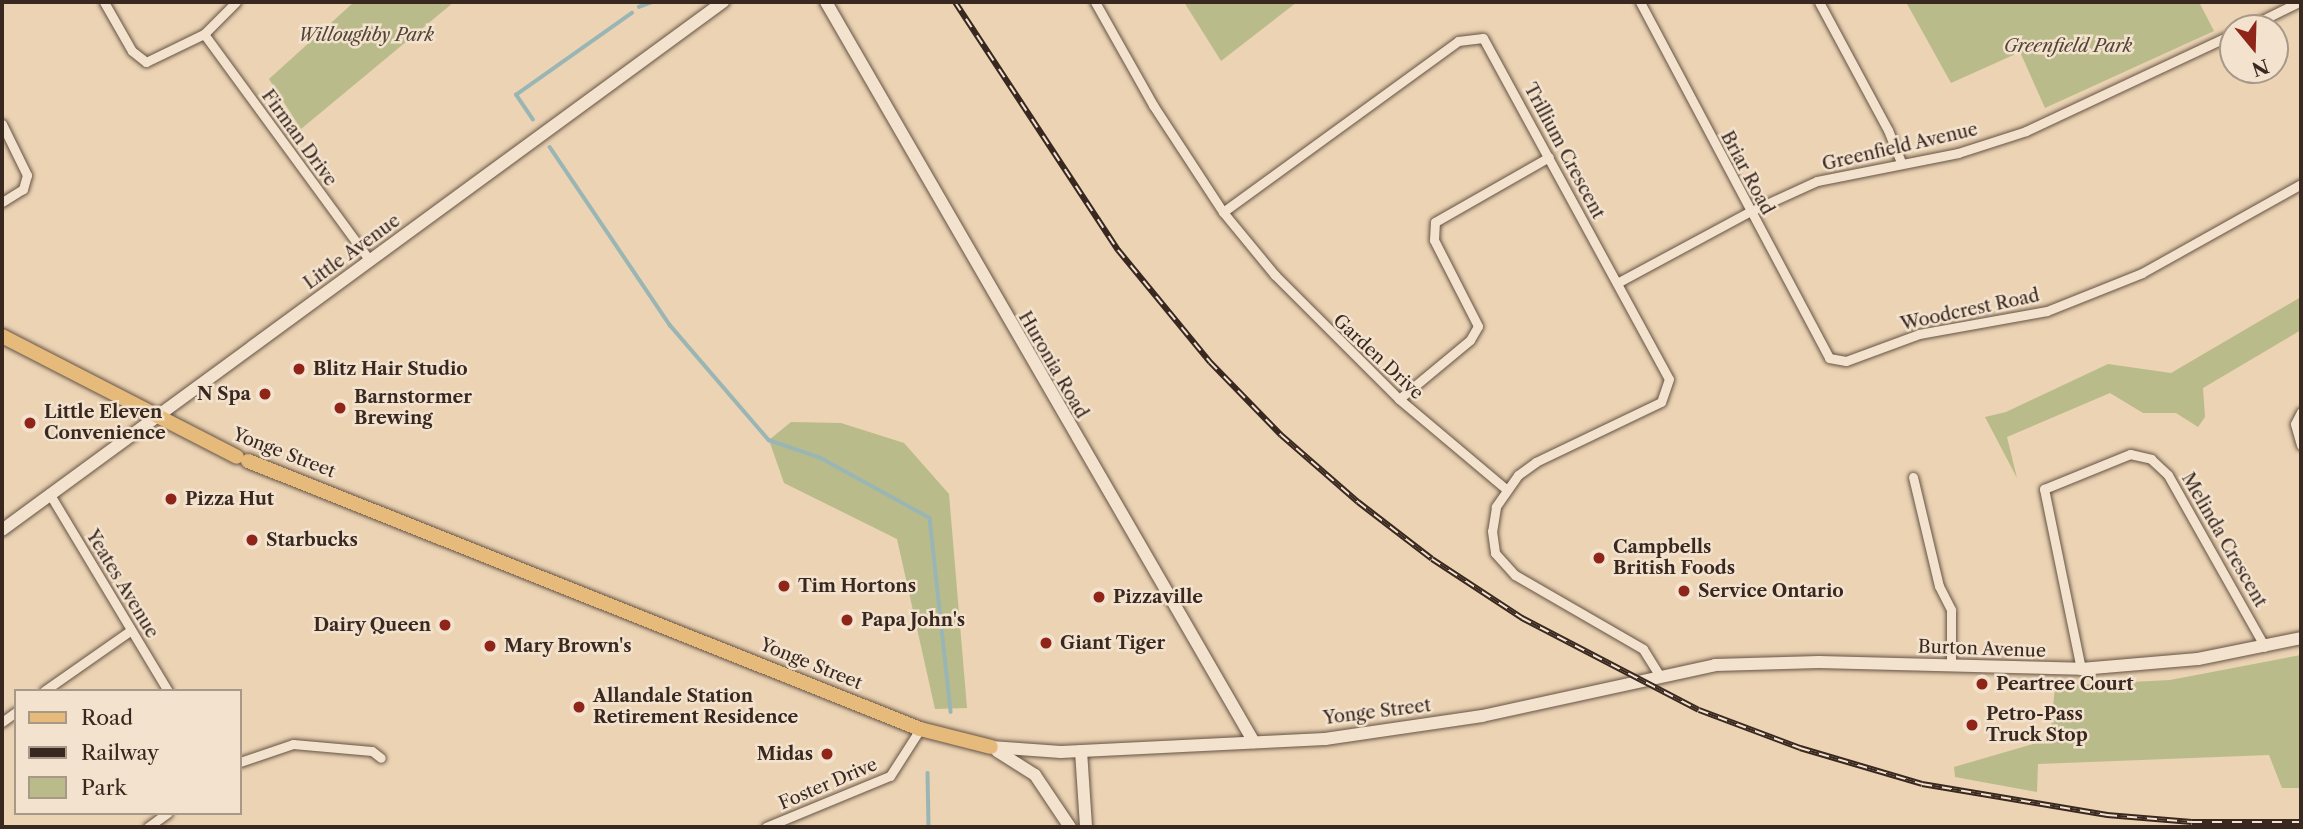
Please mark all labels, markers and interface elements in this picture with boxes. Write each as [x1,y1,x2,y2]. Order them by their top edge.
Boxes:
north arrow [2219,14,2289,84]
park label: Willoughby Park [298,24,434,46]
park label: Greenfield Park [2004,35,2132,57]
text: N [2249,54,2272,81]
street label: Trillium Crescent [1519,79,1609,223]
street label: Firman Drive [257,86,341,190]
street label: Greenfield Avenue [1820,119,1980,175]
street label: Briar Road [1716,127,1778,219]
street label: Little Avenue [299,210,405,294]
street label: Woodcrest Road [1899,285,2041,335]
street label: Huronia Road [1014,308,1092,422]
street label: Garden Drive [1329,310,1427,404]
place label: Blitz Hair Studio [313,358,468,380]
marker: Blitz Hair Studio [291,361,307,377]
place label: N Spa [197,383,251,405]
marker: N Spa [257,386,273,402]
place label: Barnstormer Brewing [354,387,472,430]
marker: Barnstormer Brewing [332,400,348,416]
place label: Little Eleven Convenience [44,402,166,444]
marker: Little Eleven Convenience [22,415,38,431]
street label: Yonge Street [230,424,338,482]
street label: Melinda Crescent [2177,469,2271,611]
place label: Pizza Hut [185,488,274,510]
marker: Pizza Hut [163,491,179,507]
street label: Yeates Avenue [81,526,163,642]
place label: Starbucks [266,529,358,551]
marker: Starbucks [244,532,260,548]
place label: Campbells British Foods [1613,537,1735,580]
marker: Campbells British Foods [1591,550,1607,566]
place label: Tim Hortons [798,575,916,597]
marker: Tim Hortons [776,578,792,594]
place label: Service Ontario [1698,580,1844,602]
marker: Service Ontario [1676,583,1692,599]
place label: Pizzaville [1113,586,1203,608]
marker: Pizzaville [1091,589,1107,605]
place label: Papa John's [861,609,965,631]
marker: Papa John's [839,612,855,628]
place label: Dairy Queen [313,614,431,636]
marker: Dairy Queen [437,617,453,633]
place label: Giant Tiger [1060,632,1166,654]
street label: Yonge Street [757,634,865,694]
place label: Mary Brown's [504,635,632,657]
marker: Giant Tiger [1038,635,1054,651]
street label: Burton Avenue [1917,636,2047,662]
marker: Mary Brown's [482,638,498,654]
place label: Peartree Court [1996,673,2134,695]
marker: Peartree Court [1974,676,1990,692]
place label: Allandale Station Retirement Residence [593,686,798,728]
legend [14,689,242,815]
street label: Yonge Street [1322,695,1432,729]
marker: Allandale Station Retirement Residence [571,699,587,715]
place label: Petro-Pass Truck Stop [1986,704,2088,746]
text: Road [81,705,133,730]
marker: Petro-Pass Truck Stop [1964,717,1980,733]
text: Railway [81,740,159,765]
place label: Midas [757,743,813,765]
marker: Midas [819,746,835,762]
street label: Foster Drive [775,753,881,815]
text: Park [81,775,127,800]

